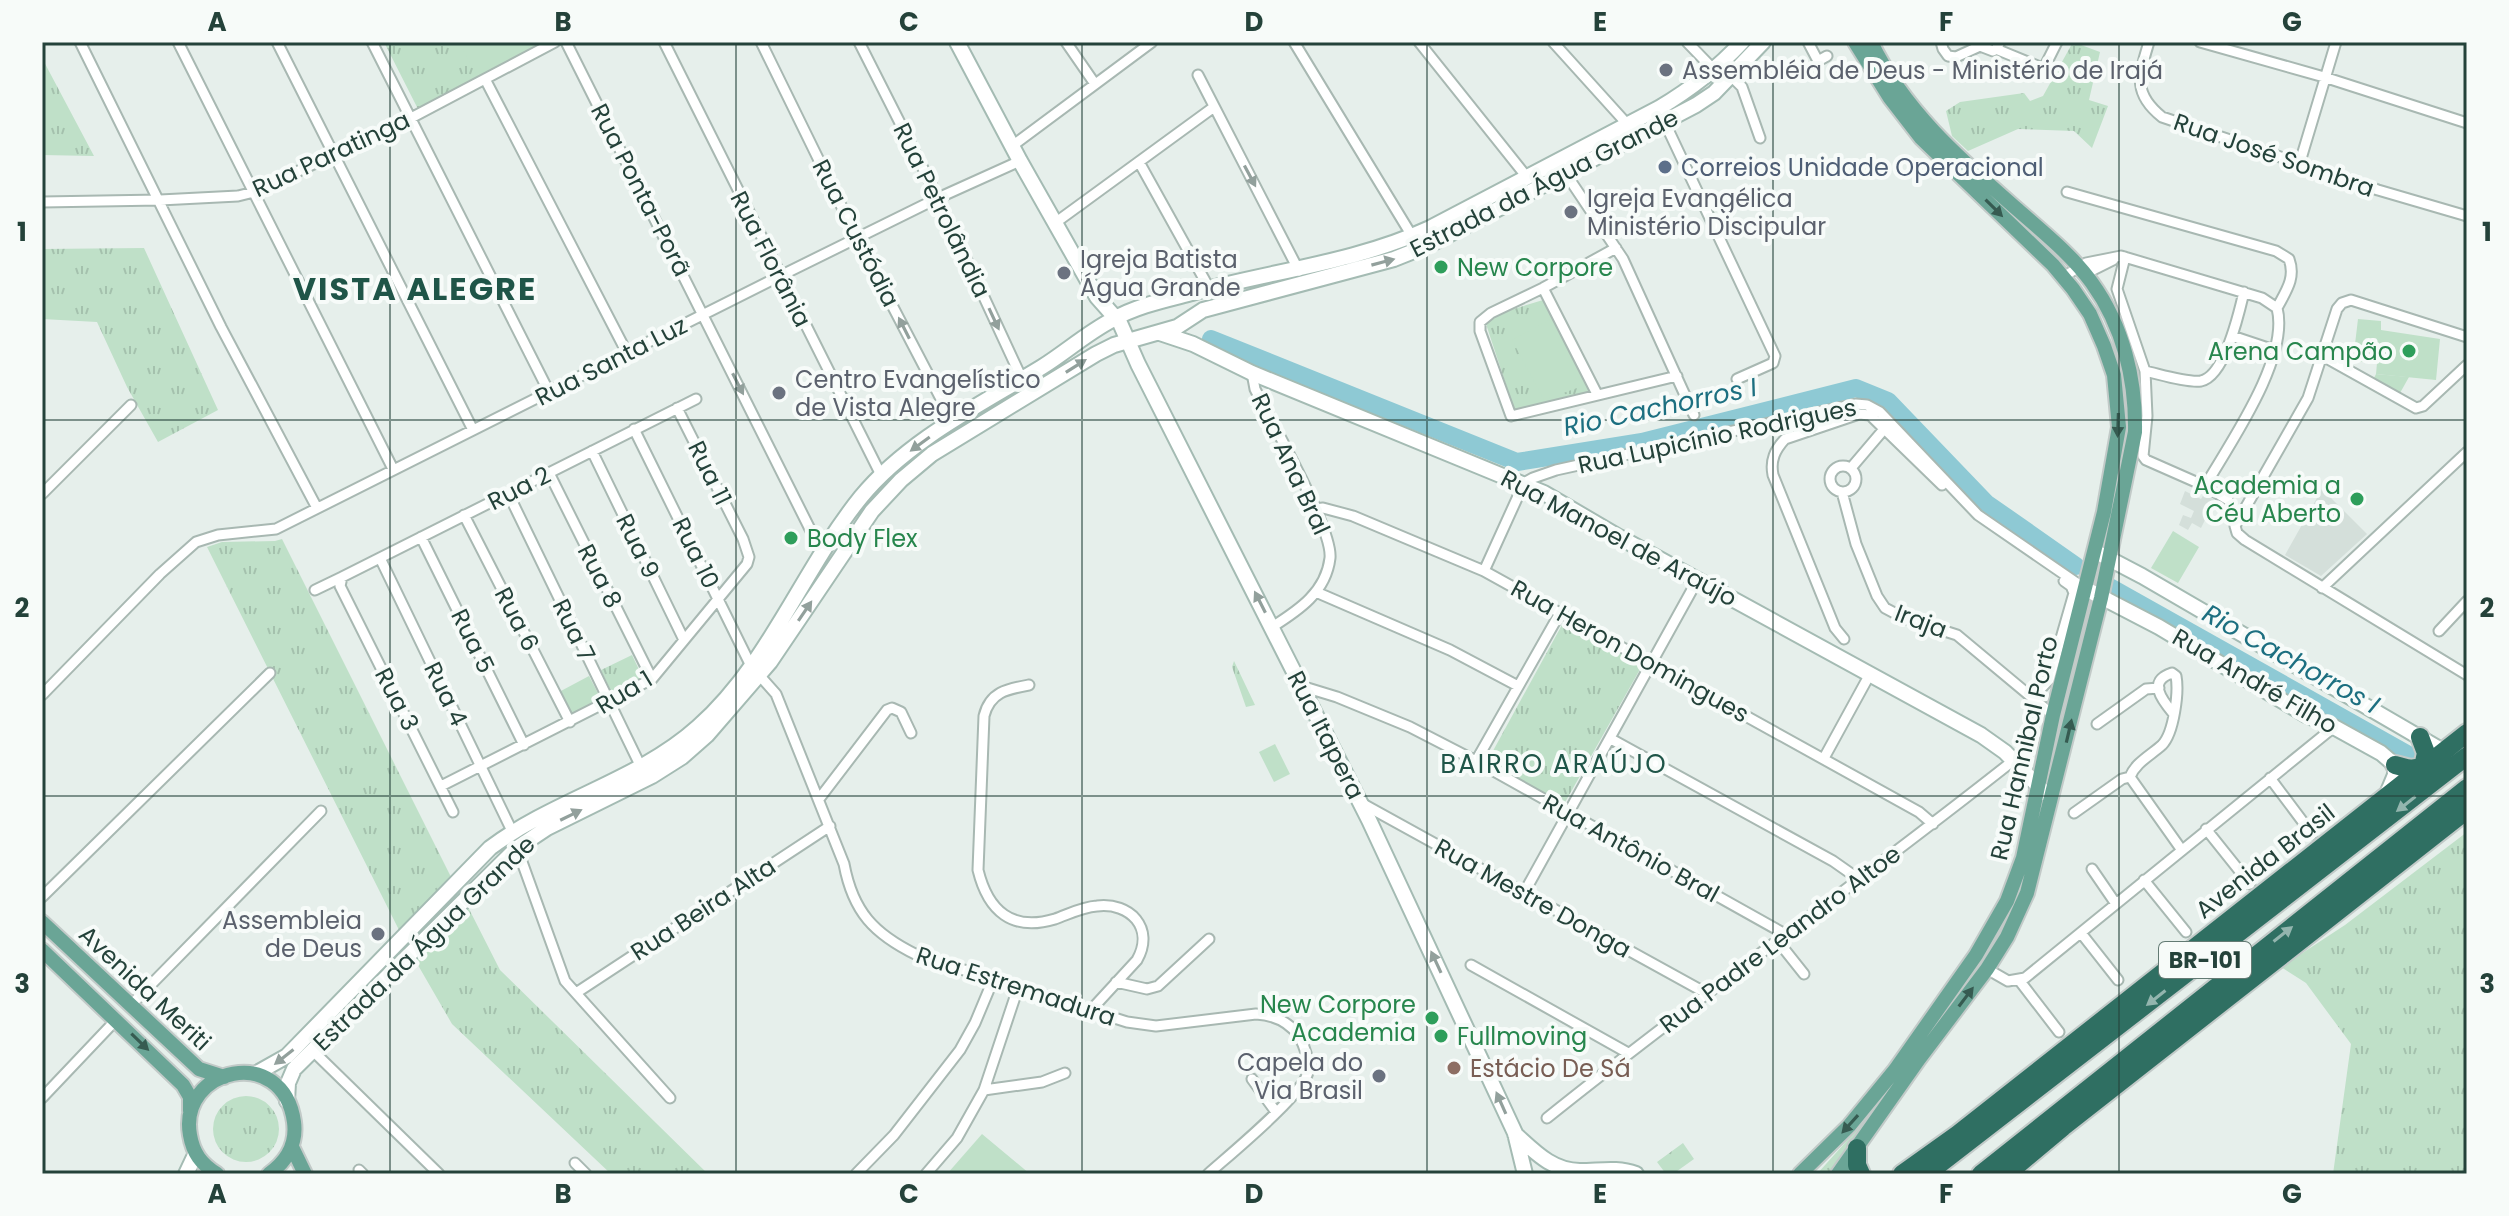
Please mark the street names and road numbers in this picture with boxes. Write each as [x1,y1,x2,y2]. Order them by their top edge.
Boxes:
street label: Rua Ponta-Porã [583,98,699,282]
street label: Estrada da Água Grande [1404,101,1684,265]
street label: Rua Paratinga [247,103,415,205]
street label: Rua José Sombra [2169,105,2379,205]
street label: Rua Petrolândia [885,117,999,303]
street label: Rua Custódia [805,154,907,312]
street label: Rua Florânia [723,185,819,333]
street label: Rua Santa Luz [529,309,693,413]
street label: Rua Ana Bral [1244,388,1338,540]
street label: Rua Lupicínio Rodrigues [1575,390,1859,482]
street label: Rua 11 [680,435,740,511]
street label: Rua 2 [482,458,556,518]
street label: Rua Manoel de Araújo [1495,462,1743,614]
street label: Rua 9 [608,508,668,584]
street label: Rua 10 [665,512,727,594]
street label: Rua 8 [570,538,630,614]
street label: Rua Heron Domingues [1505,572,1755,730]
street label: Rua 6 [487,581,547,657]
street label: Rua 7 [545,593,603,667]
street label: Iraja [1890,596,1952,646]
street label: Rua 5 [443,603,503,679]
street label: Rua André Filho [2167,620,2343,742]
street label: Rua Hannibal Porto [1982,633,2066,863]
street label: Rua 4 [416,656,476,732]
street label: Rua 3 [367,662,427,736]
street label: Rua 1 [590,662,658,722]
street label: Rua Itapera [1280,665,1372,805]
street label: Rua Antônio Bral [1537,786,1725,910]
street label: Avenida Brasil [2188,796,2342,926]
street label: Estrada da Água Grande [306,828,542,1058]
street label: Rua Mestre Donga [1429,830,1637,966]
street label: Rua Padre Leandro Altoe [1653,837,1907,1041]
street label: Rua Beira Alta [624,850,782,968]
street label: Avenida Meriti [72,918,218,1058]
street label: Rua Estremadura [912,938,1120,1034]
road number: BR-101 [2159,942,2251,978]

